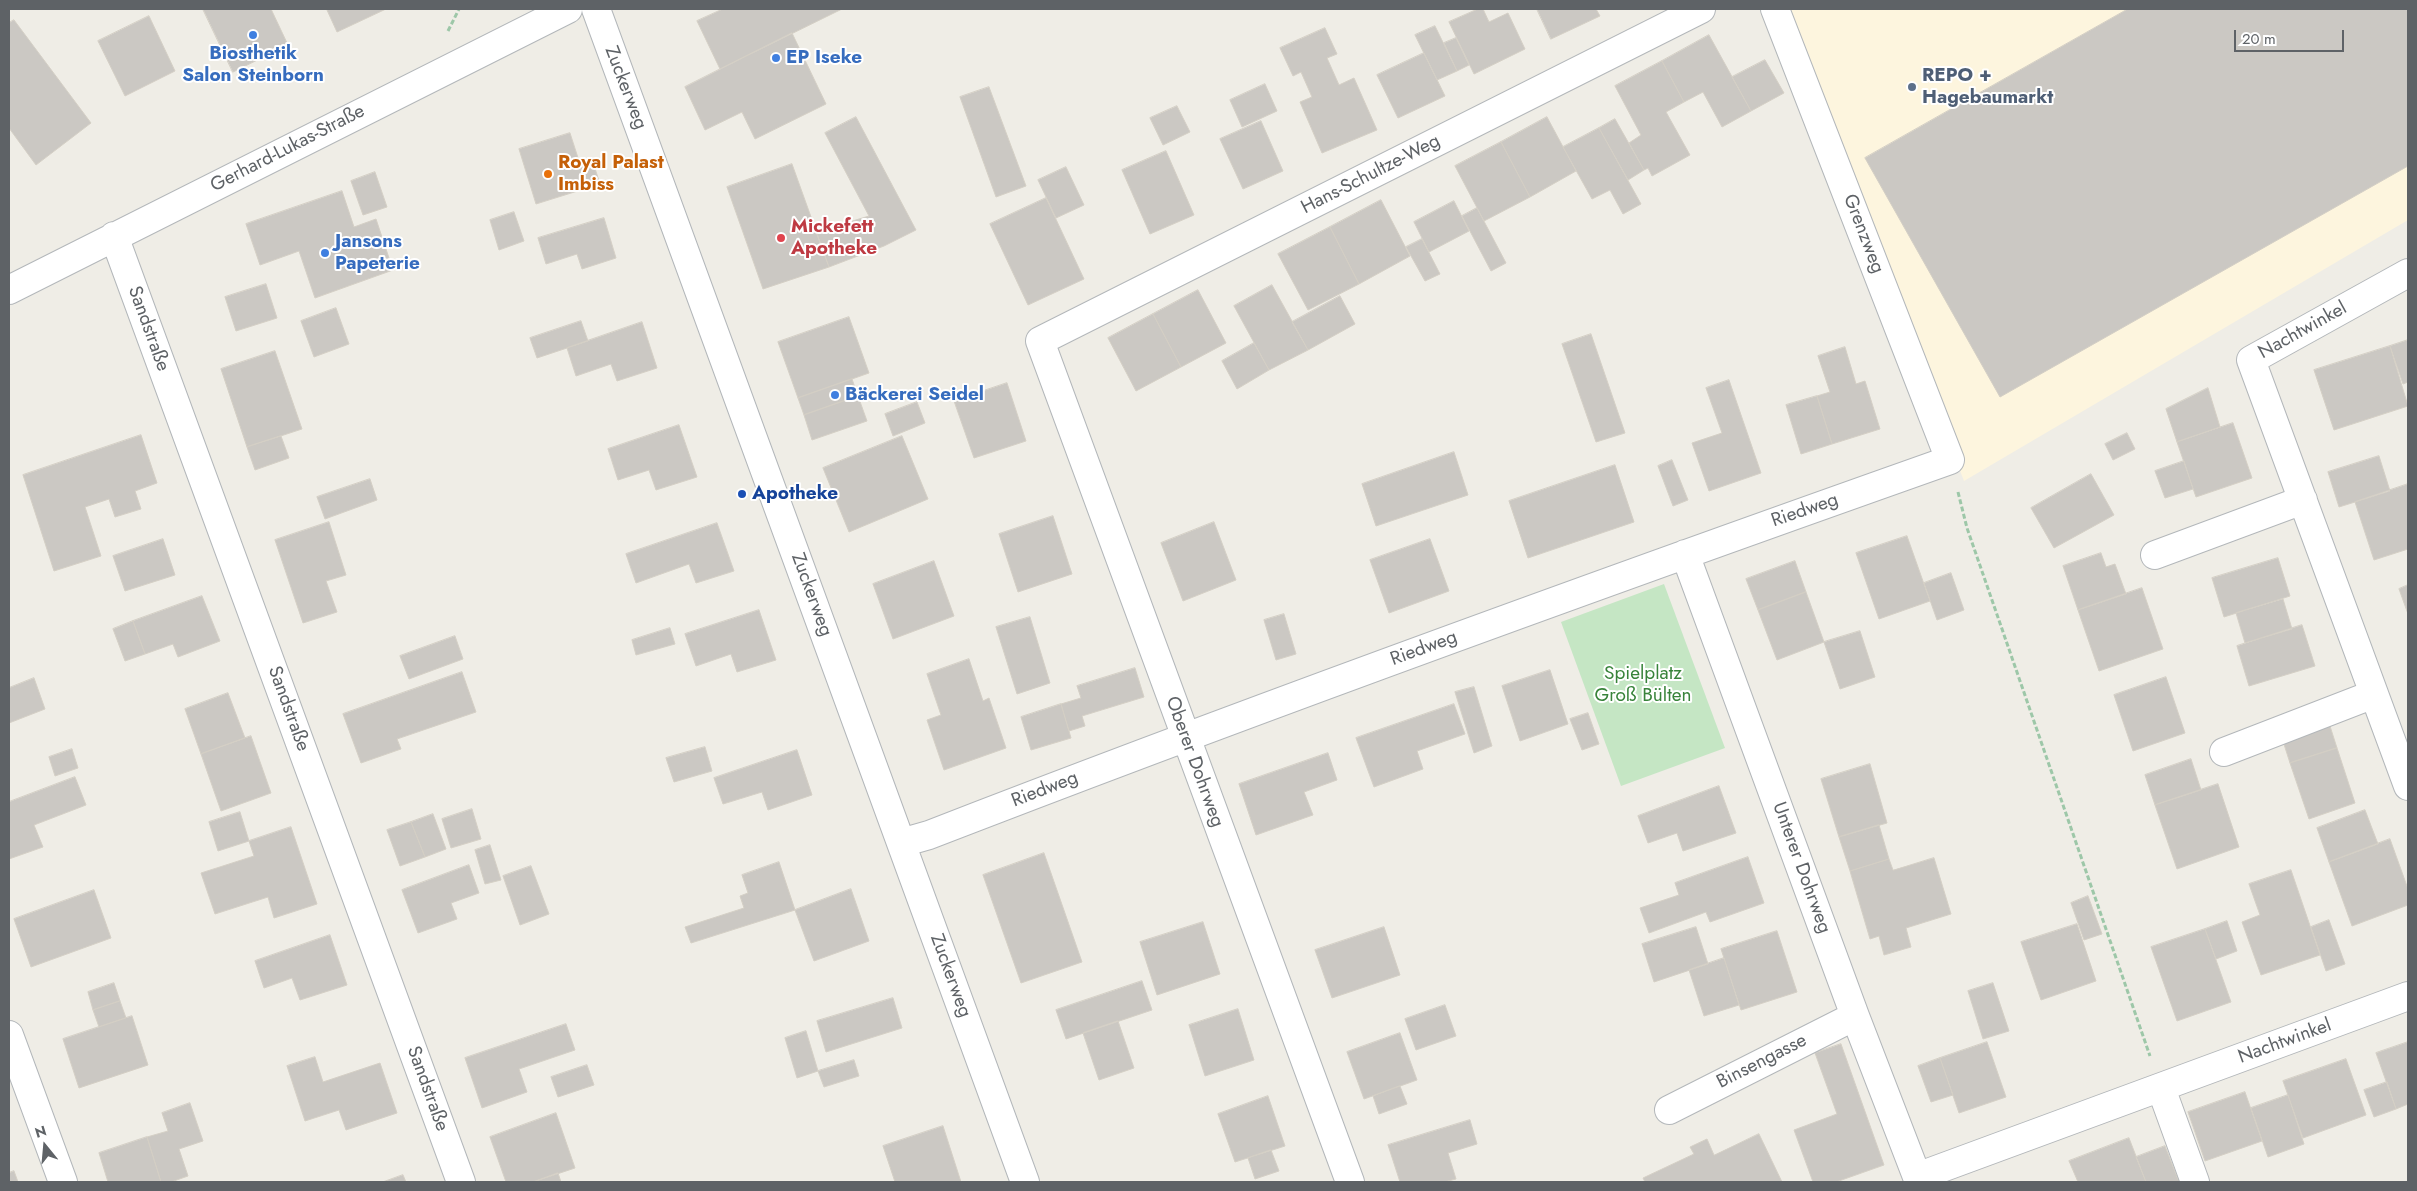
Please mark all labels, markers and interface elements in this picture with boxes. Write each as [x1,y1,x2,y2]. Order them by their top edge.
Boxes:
scale bar [2237,20,2347,52]
text: 20 m [2242,28,2276,50]
marker: Biosthetik Salon Steinborn [247,29,259,41]
place label: Biosthetik Salon Steinborn [182,43,324,87]
street label: Zuckerweg [599,43,651,133]
place label: EP Iseke [786,47,862,69]
marker: EP Iseke [770,52,782,64]
place label: REPO + Hagebaumarkt [1922,65,2053,109]
marker: REPO + Hagebaumarkt [1906,81,1918,93]
street label: Gerhard-Lukas-Straße [207,100,369,198]
street label: Hans-Schultze-Weg [1298,130,1444,220]
place label: Royal Palast Imbiss [558,152,664,196]
marker: Royal Palast Imbiss [542,168,554,180]
street label: Grenzweg [1837,191,1889,277]
place label: Mickefett Apotheke [791,216,877,260]
place label: Jansons Papeterie [335,231,420,275]
marker: Mickefett Apotheke [775,232,787,244]
marker: Jansons Papeterie [319,247,331,259]
street label: Sandstraße [122,283,174,375]
street label: Nachtwinkel [2255,297,2351,365]
place label: Bäckerei Seidel [845,384,984,406]
marker: Bäckerei Seidel [829,389,841,401]
place label: Apotheke [752,483,838,505]
marker: Apotheke [736,488,748,500]
street label: Riedweg [1768,489,1842,533]
street label: Zuckerweg [785,550,837,640]
street label: Riedweg [1387,626,1461,672]
street label: Sandstraße [262,663,314,755]
park label: Spielplatz Groß Bülten [1594,663,1692,707]
street label: Oberer Dohrweg [1160,694,1228,830]
street label: Riedweg [1008,767,1082,813]
street label: Unterer Dohrweg [1767,799,1835,937]
street label: Zuckerweg [924,931,976,1021]
street label: Nachtwinkel [2235,1015,2335,1069]
street label: Binsengasse [1713,1030,1811,1094]
street label: Sandstraße [401,1043,453,1135]
text: N [32,1120,49,1143]
north arrow [20,1121,70,1171]

